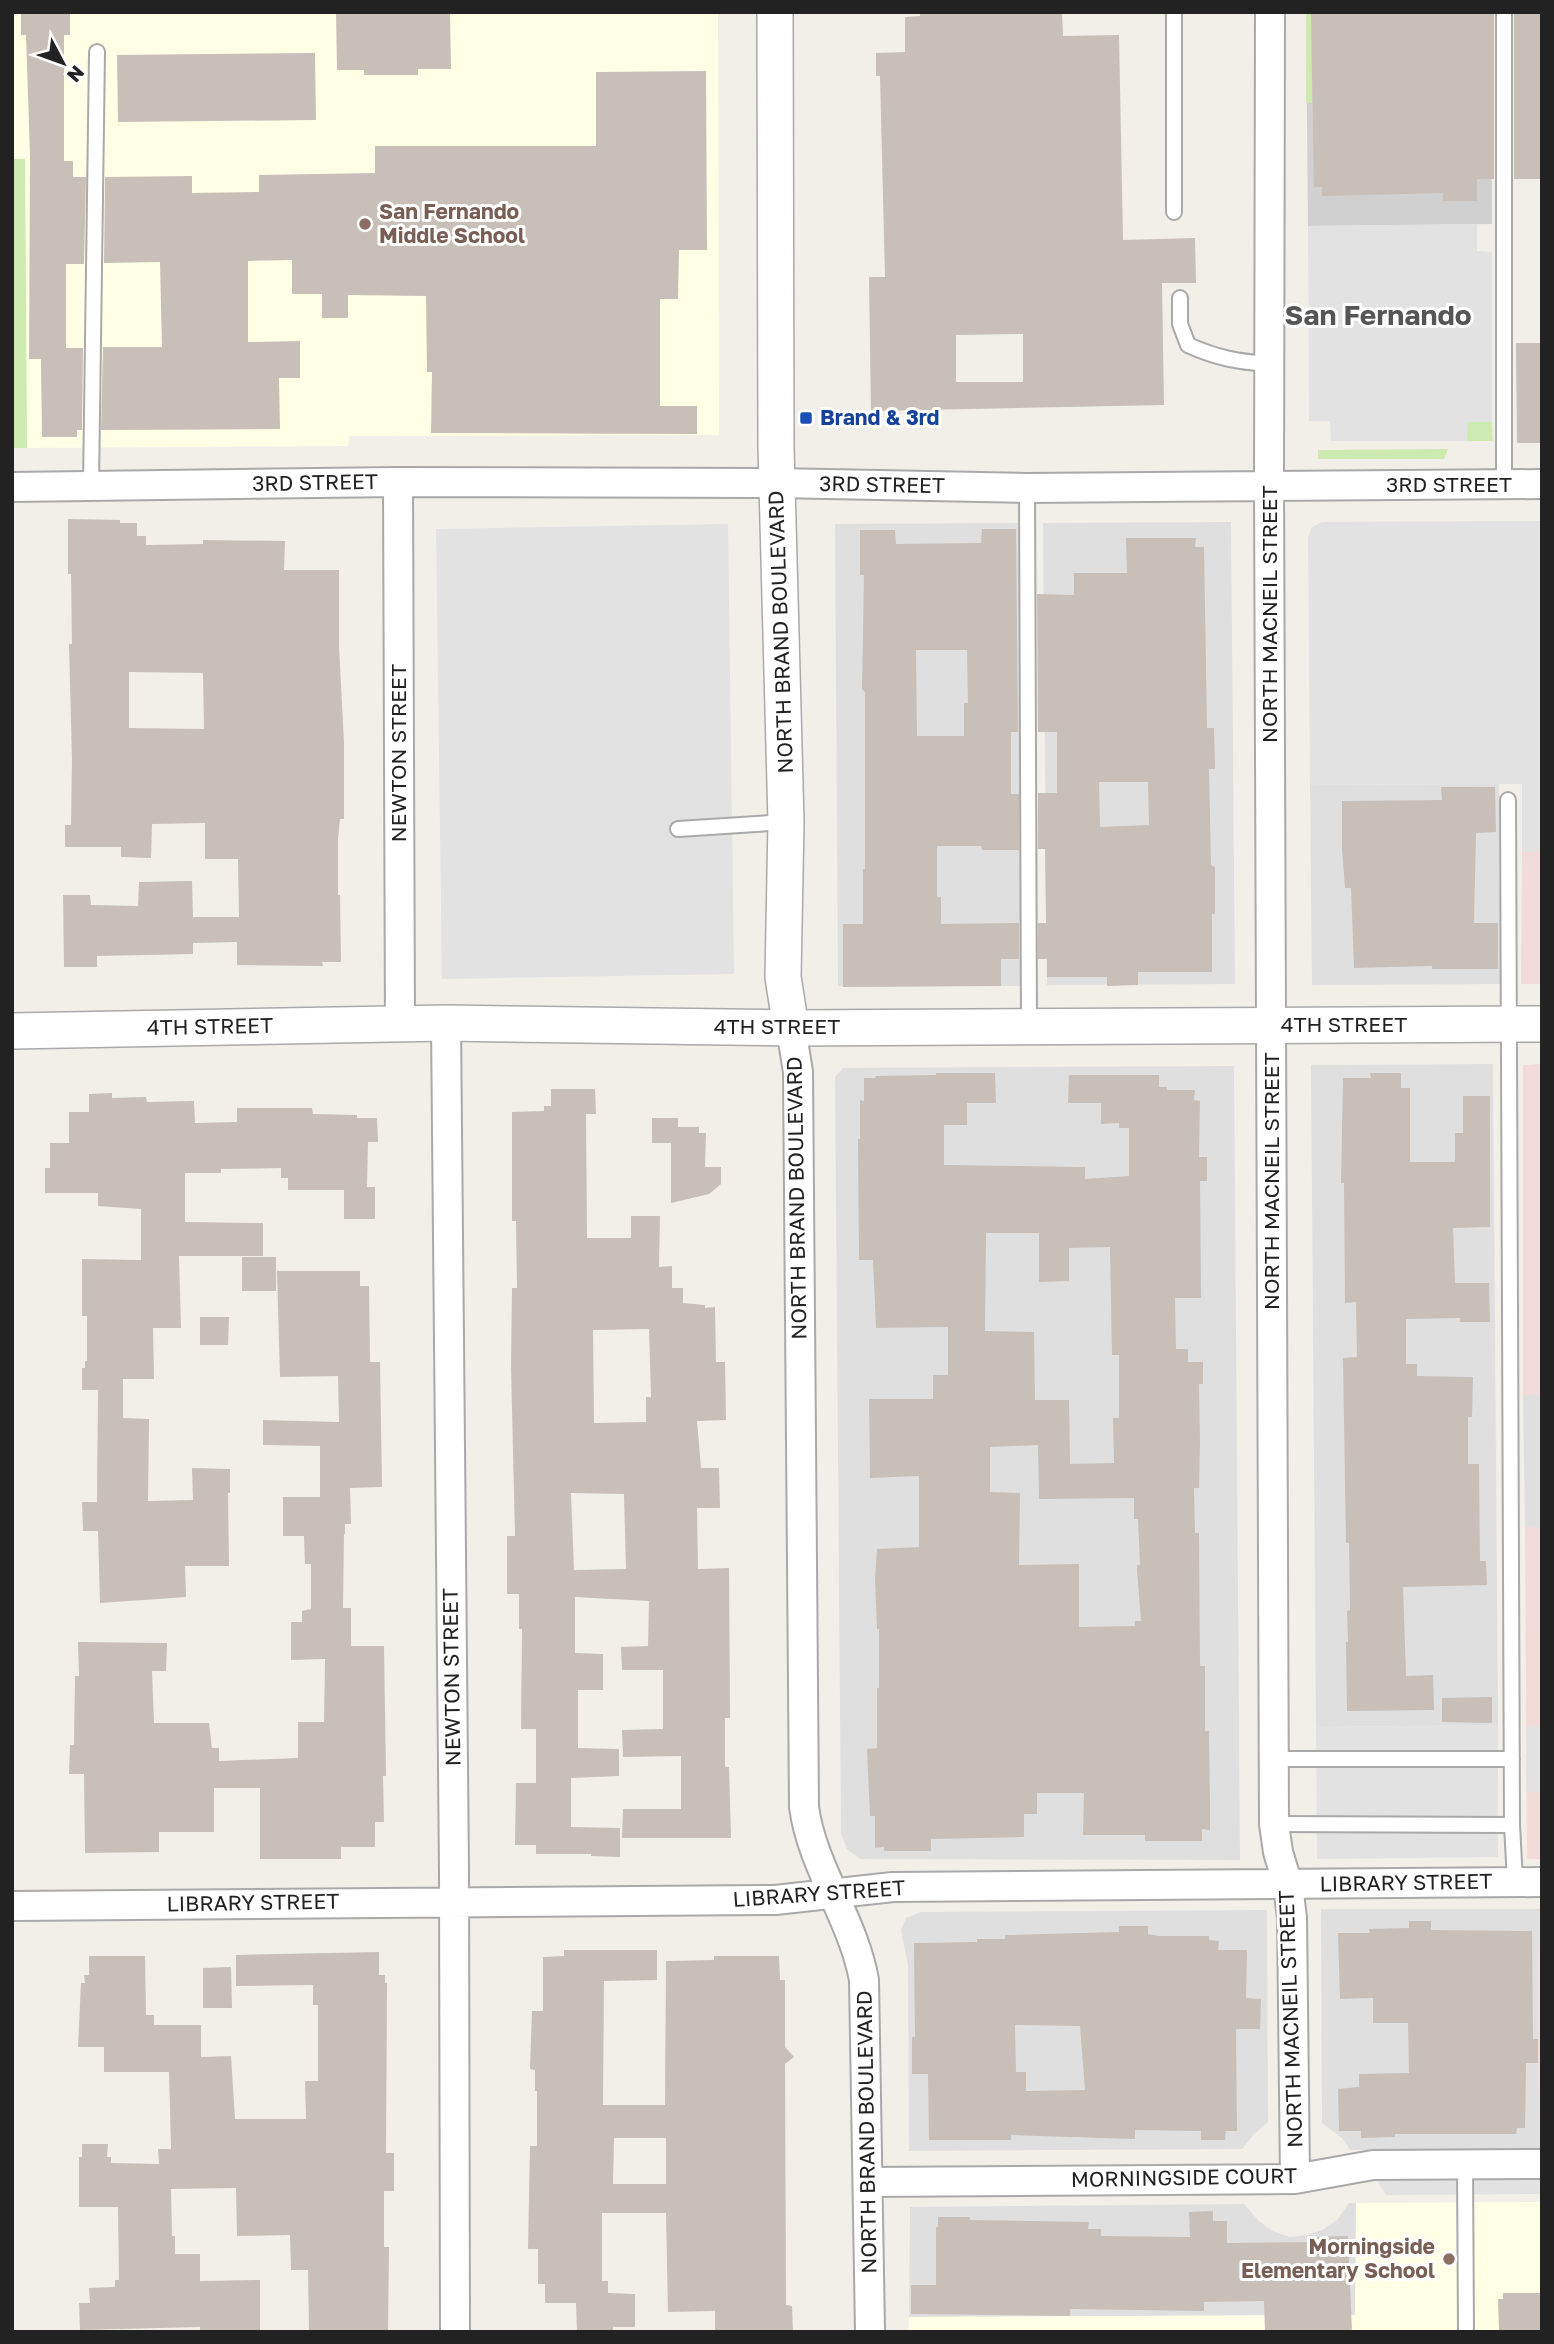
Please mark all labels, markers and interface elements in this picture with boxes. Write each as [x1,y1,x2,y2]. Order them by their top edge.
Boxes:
north arrow [28,28,98,98]
text: N [63,61,90,87]
place label: San Fernando Middle School [379,198,525,248]
marker: San Fernando Middle School [357,216,373,232]
district label: San Fernando [1285,298,1471,331]
place label: Brand & 3rd [820,404,940,430]
marker: Brand & 3rd [798,410,814,426]
street label: 3RD STREET [252,468,378,496]
street label: 3RD STREET [819,470,945,498]
street label: 3RD STREET [1386,471,1512,497]
street label: NORTH MACNEIL STREET [1256,485,1282,743]
street label: NORTH BRAND BOULEVARD [762,490,798,774]
street label: NEWTON STREET [385,664,411,842]
street label: 4TH STREET [1281,1011,1407,1037]
street label: 4TH STREET [147,1012,273,1040]
street label: 4TH STREET [714,1013,840,1039]
street label: NORTH MACNEIL STREET [1258,1052,1284,1310]
street label: NORTH BRAND BOULEVARD [781,1056,811,1340]
street label: NEWTON STREET [436,1588,466,1766]
street label: LIBRARY STREET [1319,1867,1493,1897]
street label: LIBRARY STREET [732,1874,906,1912]
street label: LIBRARY STREET [166,1887,340,1917]
street label: NORTH MACNEIL STREET [1273,1890,1307,2148]
street label: NORTH BRAND BOULEVARD [851,1990,881,2274]
street label: MORNINGSIDE COURT [1071,2162,1297,2192]
place label: Morningside Elementary School [1241,2233,1435,2283]
marker: Morningside Elementary School [1441,2251,1457,2267]

